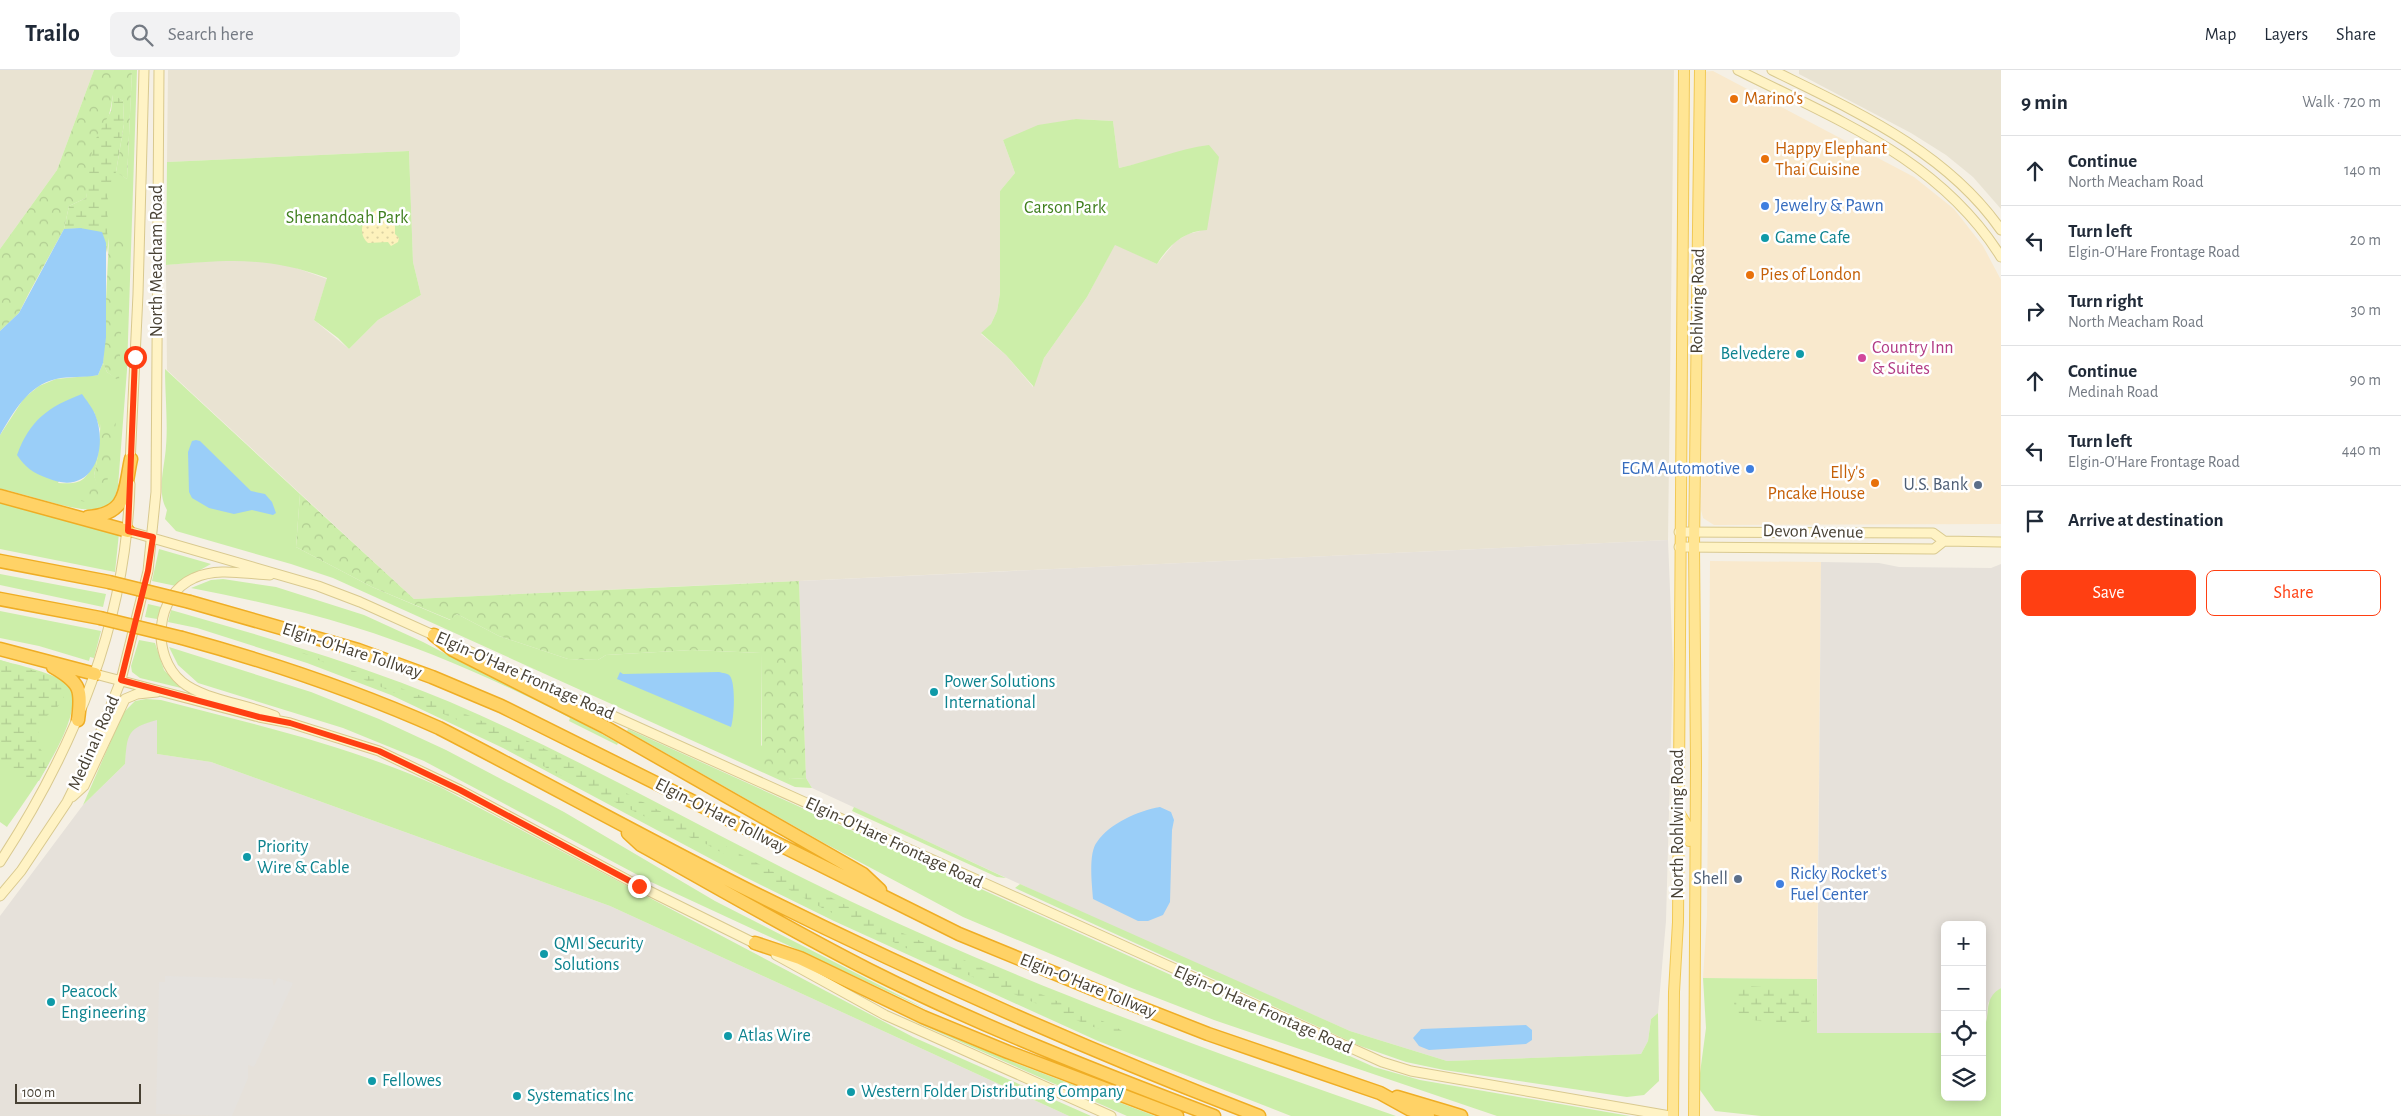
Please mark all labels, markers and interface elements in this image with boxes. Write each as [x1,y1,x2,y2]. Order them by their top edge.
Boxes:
search box [110,12,460,57]
icon: search [128,21,156,49]
text: Trailo [25,22,80,46]
text: Search here [168,25,254,44]
text: Map [2205,26,2236,44]
text: Layers [2264,26,2308,44]
text: Share [2336,26,2376,44]
place label: Marino's [1744,90,1803,108]
text: 9 min [2021,92,2068,113]
marker: Marino's [1728,93,1740,105]
text: Walk · 720 m [2302,94,2381,110]
place label: Happy Elephant Thai Cuisine [1775,140,1887,179]
text: Continue [2068,152,2137,171]
marker: Happy Elephant Thai Cuisine [1759,153,1771,165]
icon: ahead [2021,157,2049,185]
text: 140 m [2344,162,2381,178]
text: North Meacham Road [2068,174,2204,190]
street label: North Meacham Road [148,185,166,337]
place label: Jewelry & Pawn [1775,197,1884,215]
park label: Carson Park [1024,199,1107,217]
marker: Jewelry & Pawn [1759,200,1771,212]
park label: Shenandoah Park [286,209,409,227]
text: Turn left [2068,222,2132,241]
icon: left [2021,227,2049,255]
place label: Game Cafe [1775,229,1850,247]
marker: Game Cafe [1759,232,1771,244]
text: 20 m [2350,232,2381,248]
text: Elgin-O'Hare Frontage Road [2068,244,2240,260]
street label: Rohlwing Road [1688,248,1708,354]
place label: Pies of London [1760,266,1861,284]
marker: Pies of London [1744,269,1756,281]
text: Turn right [2068,292,2143,311]
icon: right [2021,297,2049,325]
text: 30 m [2351,302,2381,318]
text: North Meacham Road [2068,314,2204,330]
place label: Country Inn & Suites [1872,339,1954,378]
place label: Belvedere [1720,345,1790,363]
route start [124,346,147,369]
marker: Belvedere [1794,348,1806,360]
marker: Country Inn & Suites [1856,352,1868,364]
text: Continue [2068,362,2137,381]
icon: ahead [2021,367,2049,395]
text: 90 m [2350,372,2381,388]
text: Medinah Road [2068,384,2158,400]
text: Turn left [2068,432,2132,451]
icon: left [2021,437,2049,465]
text: 440 m [2342,442,2381,458]
text: Elgin-O'Hare Frontage Road [2068,454,2240,470]
place label: EGM Automotive [1621,460,1740,478]
marker: EGM Automotive [1744,463,1756,475]
place label: Elly's Pncake House [1767,464,1865,503]
place label: U.S. Bank [1903,476,1969,494]
marker: Elly's Pncake House [1869,477,1881,489]
marker: U.S. Bank [1972,479,1984,491]
icon: arrive [2021,507,2049,535]
text: Arrive at destination [2068,511,2224,530]
street label: Devon Avenue [1763,522,1863,542]
button: Save [2021,570,2196,616]
button: Share [2206,570,2381,616]
street label: Elgin-O'Hare Tollway [280,620,424,682]
street label: Elgin-O'Hare Frontage Road [433,628,617,724]
place label: Power Solutions International [944,673,1055,712]
marker: Power Solutions International [928,686,940,698]
street label: Medinah Road [65,693,123,793]
street label: North Rohlwing Road [1669,749,1687,899]
street label: Elgin-O'Hare Tollway [652,775,790,857]
street label: Elgin-O'Hare Frontage Road [803,794,985,892]
place label: Priority Wire & Cable [257,838,350,877]
marker: Priority Wire & Cable [241,851,253,863]
place label: Ricky Rocket's Fuel Center [1790,865,1887,904]
place label: Shell [1693,870,1728,888]
marker: Shell [1732,873,1744,885]
route end [628,875,651,898]
marker: Ricky Rocket's Fuel Center [1774,878,1786,890]
map controls [1941,921,1986,1101]
button: + [1941,921,1986,966]
place label: QMI Security Solutions [554,935,644,974]
marker: QMI Security Solutions [538,948,550,960]
street label: Elgin-O'Hare Tollway [1017,950,1159,1022]
street label: Elgin-O'Hare Frontage Road [1171,962,1355,1058]
button: − [1941,966,1986,1011]
place label: Peacock Engineering [61,983,146,1022]
marker: Peacock Engineering [45,996,57,1008]
button: locate [1941,1011,1986,1056]
place label: Atlas Wire [738,1027,811,1045]
marker: Atlas Wire [722,1030,734,1042]
button: layers [1941,1056,1986,1101]
place label: Fellowes [382,1072,442,1090]
marker: Fellowes [366,1075,378,1087]
scale bar [15,1081,141,1104]
place label: Western Folder Distributing Company [861,1083,1124,1101]
text: 100 m [22,1086,55,1100]
marker: Western Folder Distributing Company [845,1086,857,1098]
place label: Systematics Inc [527,1087,634,1105]
marker: Systematics Inc [511,1090,523,1102]

